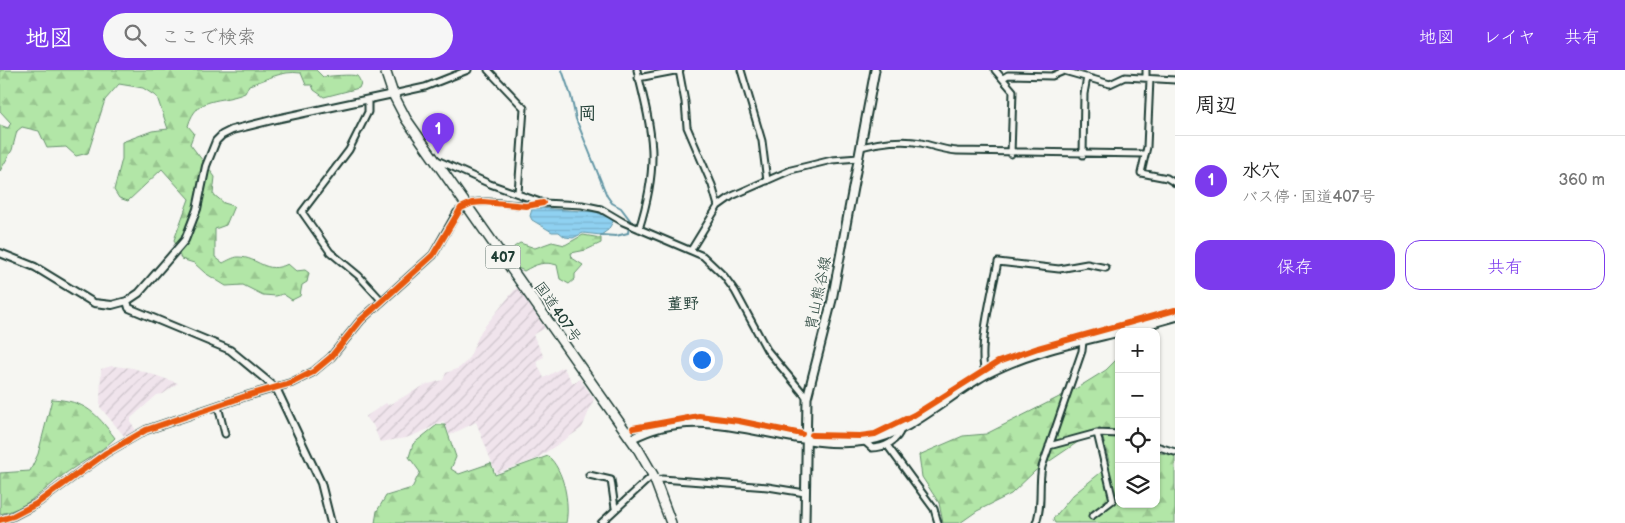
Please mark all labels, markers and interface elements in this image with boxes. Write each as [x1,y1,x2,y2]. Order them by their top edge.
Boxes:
search box [103,13,453,58]
icon: search [121,21,149,49]
text: 地図 [25,24,73,53]
text: ここで検索 [161,26,256,49]
text: 地図 [1419,27,1455,48]
text: レイヤ [1483,27,1536,48]
text: 共有 [1564,27,1600,48]
text: 周辺 [1195,93,1237,118]
district label: 岡 [578,103,596,124]
pin: 1 [422,113,454,154]
text: 水穴 [1242,160,1280,183]
text: 1 [1208,171,1214,190]
text: 360 m [1558,171,1605,190]
text: バス停 · 国道407号 [1242,188,1375,207]
button: 保存 [1195,240,1395,290]
button: 共有 [1405,240,1605,290]
road number: 407 [486,246,520,268]
street label: 胄山熊谷線 [801,254,836,332]
street label: 国道407号 [530,278,586,347]
district label: 董野 [667,295,699,314]
map controls [1115,328,1160,508]
button: + [1115,328,1160,373]
your location [689,347,715,373]
button: − [1115,373,1160,418]
button: locate [1115,418,1160,463]
button: layers [1115,463,1160,508]

